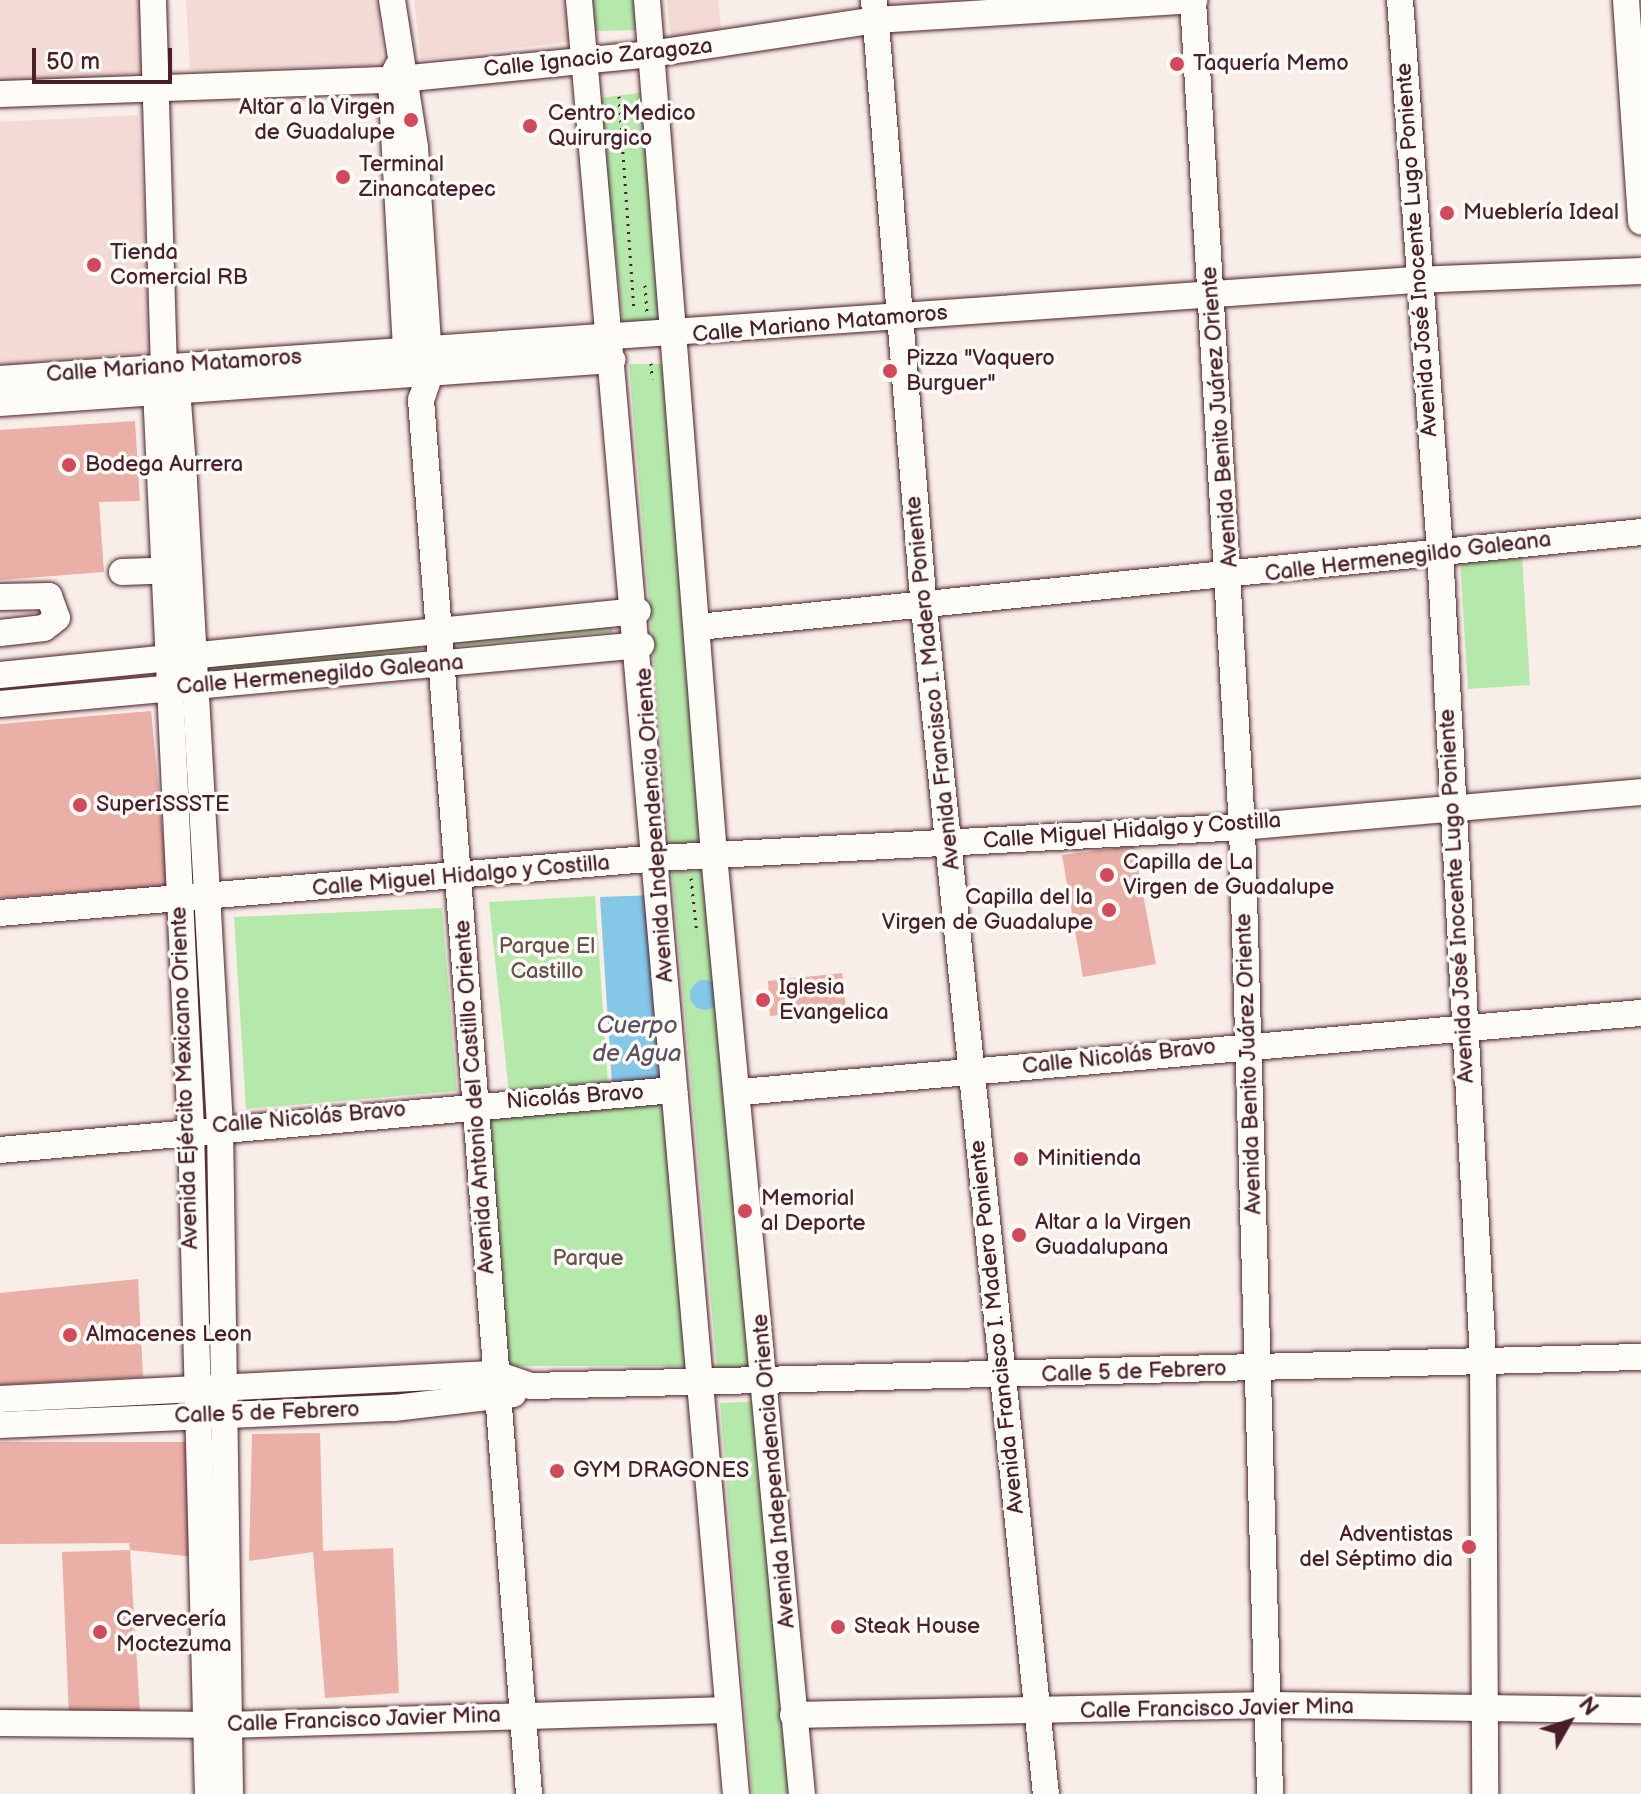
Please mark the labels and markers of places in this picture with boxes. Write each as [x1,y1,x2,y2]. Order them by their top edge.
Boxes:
place label: Taquería Memo [1193,51,1349,77]
marker: Taquería Memo [1168,55,1186,73]
place label: Altar a la Virgen de Guadalupe [238,94,395,146]
place label: Centro Medico Quirurgico [548,100,696,152]
marker: Altar a la Virgen de Guadalupe [402,111,420,129]
marker: Centro Medico Quirurgico [519,115,541,137]
place label: Terminal Zinancatepec [359,151,496,202]
marker: Terminal Zinancatepec [334,168,352,186]
place label: Mueblería Ideal [1463,200,1619,226]
marker: Mueblería Ideal [1438,204,1456,222]
place label: Tienda Comercial RB [110,239,248,290]
marker: Tienda Comercial RB [85,256,103,274]
place label: Pizza "Vaquero Burguer" [906,345,1055,396]
marker: Pizza "Vaquero Burguer" [881,362,899,380]
place label: Bodega Aurrera [85,452,243,478]
marker: Bodega Aurrera [60,456,78,474]
place label: SuperISSSTE [96,792,229,818]
marker: SuperISSSTE [71,796,89,814]
place label: Capilla de La Virgen de Guadalupe [1123,849,1334,900]
marker: Capilla de La Virgen de Guadalupe [1098,866,1116,884]
place label: Capilla del la Virgen de Guadalupe [882,884,1093,936]
marker: Capilla del la Virgen de Guadalupe [1100,901,1118,919]
place label: Iglesia Evangelica [779,974,889,1026]
marker: Iglesia Evangelica [754,991,772,1009]
place label: Minitienda [1037,1146,1141,1172]
marker: Minitienda [1012,1150,1030,1168]
place label: Memorial al Deporte [761,1185,866,1236]
marker: Memorial al Deporte [736,1202,754,1220]
place label: Altar a la Virgen Guadalupana [1035,1209,1192,1260]
marker: Altar a la Virgen Guadalupana [1010,1226,1028,1244]
place label: Almacenes Leon [86,1322,252,1348]
marker: Almacenes Leon [61,1326,79,1344]
place label: GYM DRAGONES [573,1458,749,1484]
marker: GYM DRAGONES [548,1462,566,1480]
place label: Adventistas del Séptimo dia [1299,1521,1453,1572]
marker: Adventistas del Séptimo dia [1460,1538,1478,1556]
place label: Cervecería Moctezuma [116,1606,232,1658]
place label: Steak House [854,1614,980,1640]
marker: Steak House [829,1618,847,1636]
marker: Cervecería Moctezuma [91,1623,109,1641]

